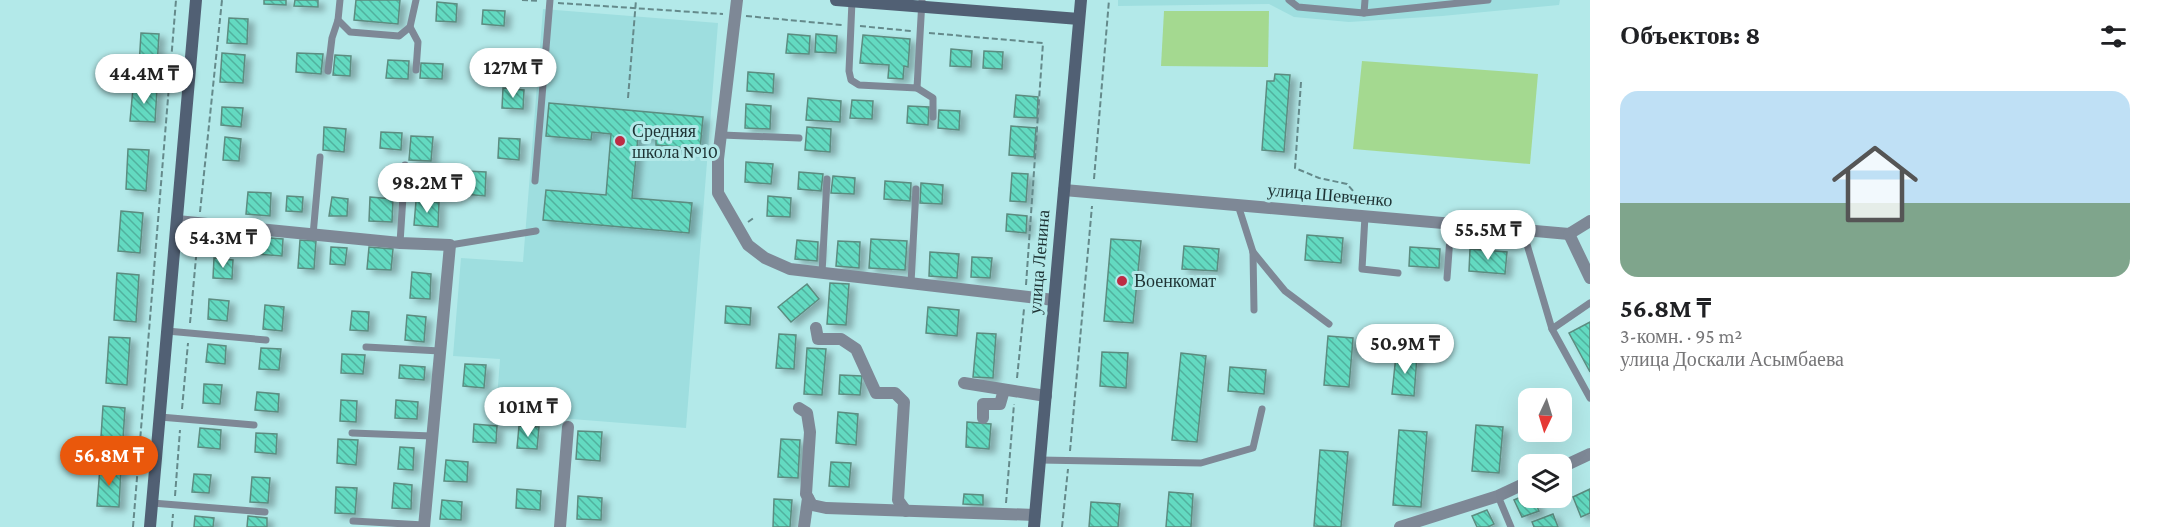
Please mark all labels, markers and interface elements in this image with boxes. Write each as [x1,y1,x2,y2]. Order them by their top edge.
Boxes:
icon: filters [2097,20,2130,53]
text: Объектов: 8 [1620,21,1760,50]
pin: 127M ₸ [464,48,562,99]
pin: 44.4M ₸ [89,54,199,105]
text: 127M ₸ [483,56,543,78]
text: 44.4M ₸ [109,62,179,84]
place label: Средняя школа №10 [632,121,718,162]
icon: home [1821,130,1929,238]
marker: Средняя школа №10 [613,134,627,148]
pin: 98.2M ₸ [372,163,482,214]
text: 98.2M ₸ [392,171,462,193]
street label: улица Шевченко [1267,180,1393,210]
street label: улица Ленина [1024,209,1054,315]
pin: 55.5M ₸ [1433,210,1543,261]
pin: 54.3M ₸ [168,218,278,269]
text: 55.5M ₸ [1455,218,1521,240]
text: 54.3M ₸ [189,226,257,248]
place label: Военкомат [1134,271,1216,291]
marker: Военкомат [1115,274,1129,288]
text: 56.8M ₸ [1620,294,1711,323]
pin: 50.9M ₸ [1350,324,1460,375]
text: 3-комн. · 95 m² [1620,325,1742,347]
text: 50.9M ₸ [1370,332,1440,354]
text: улица Доскали Асымбаева [1620,348,1844,370]
pin: 101M ₸ [479,387,577,438]
north arrow [1518,388,1572,442]
map controls [1518,388,1572,508]
text: 101M ₸ [498,395,558,417]
pin: 56.8M ₸ [54,436,164,487]
text: 56.8M ₸ [74,444,144,466]
button: layers [1518,454,1572,508]

